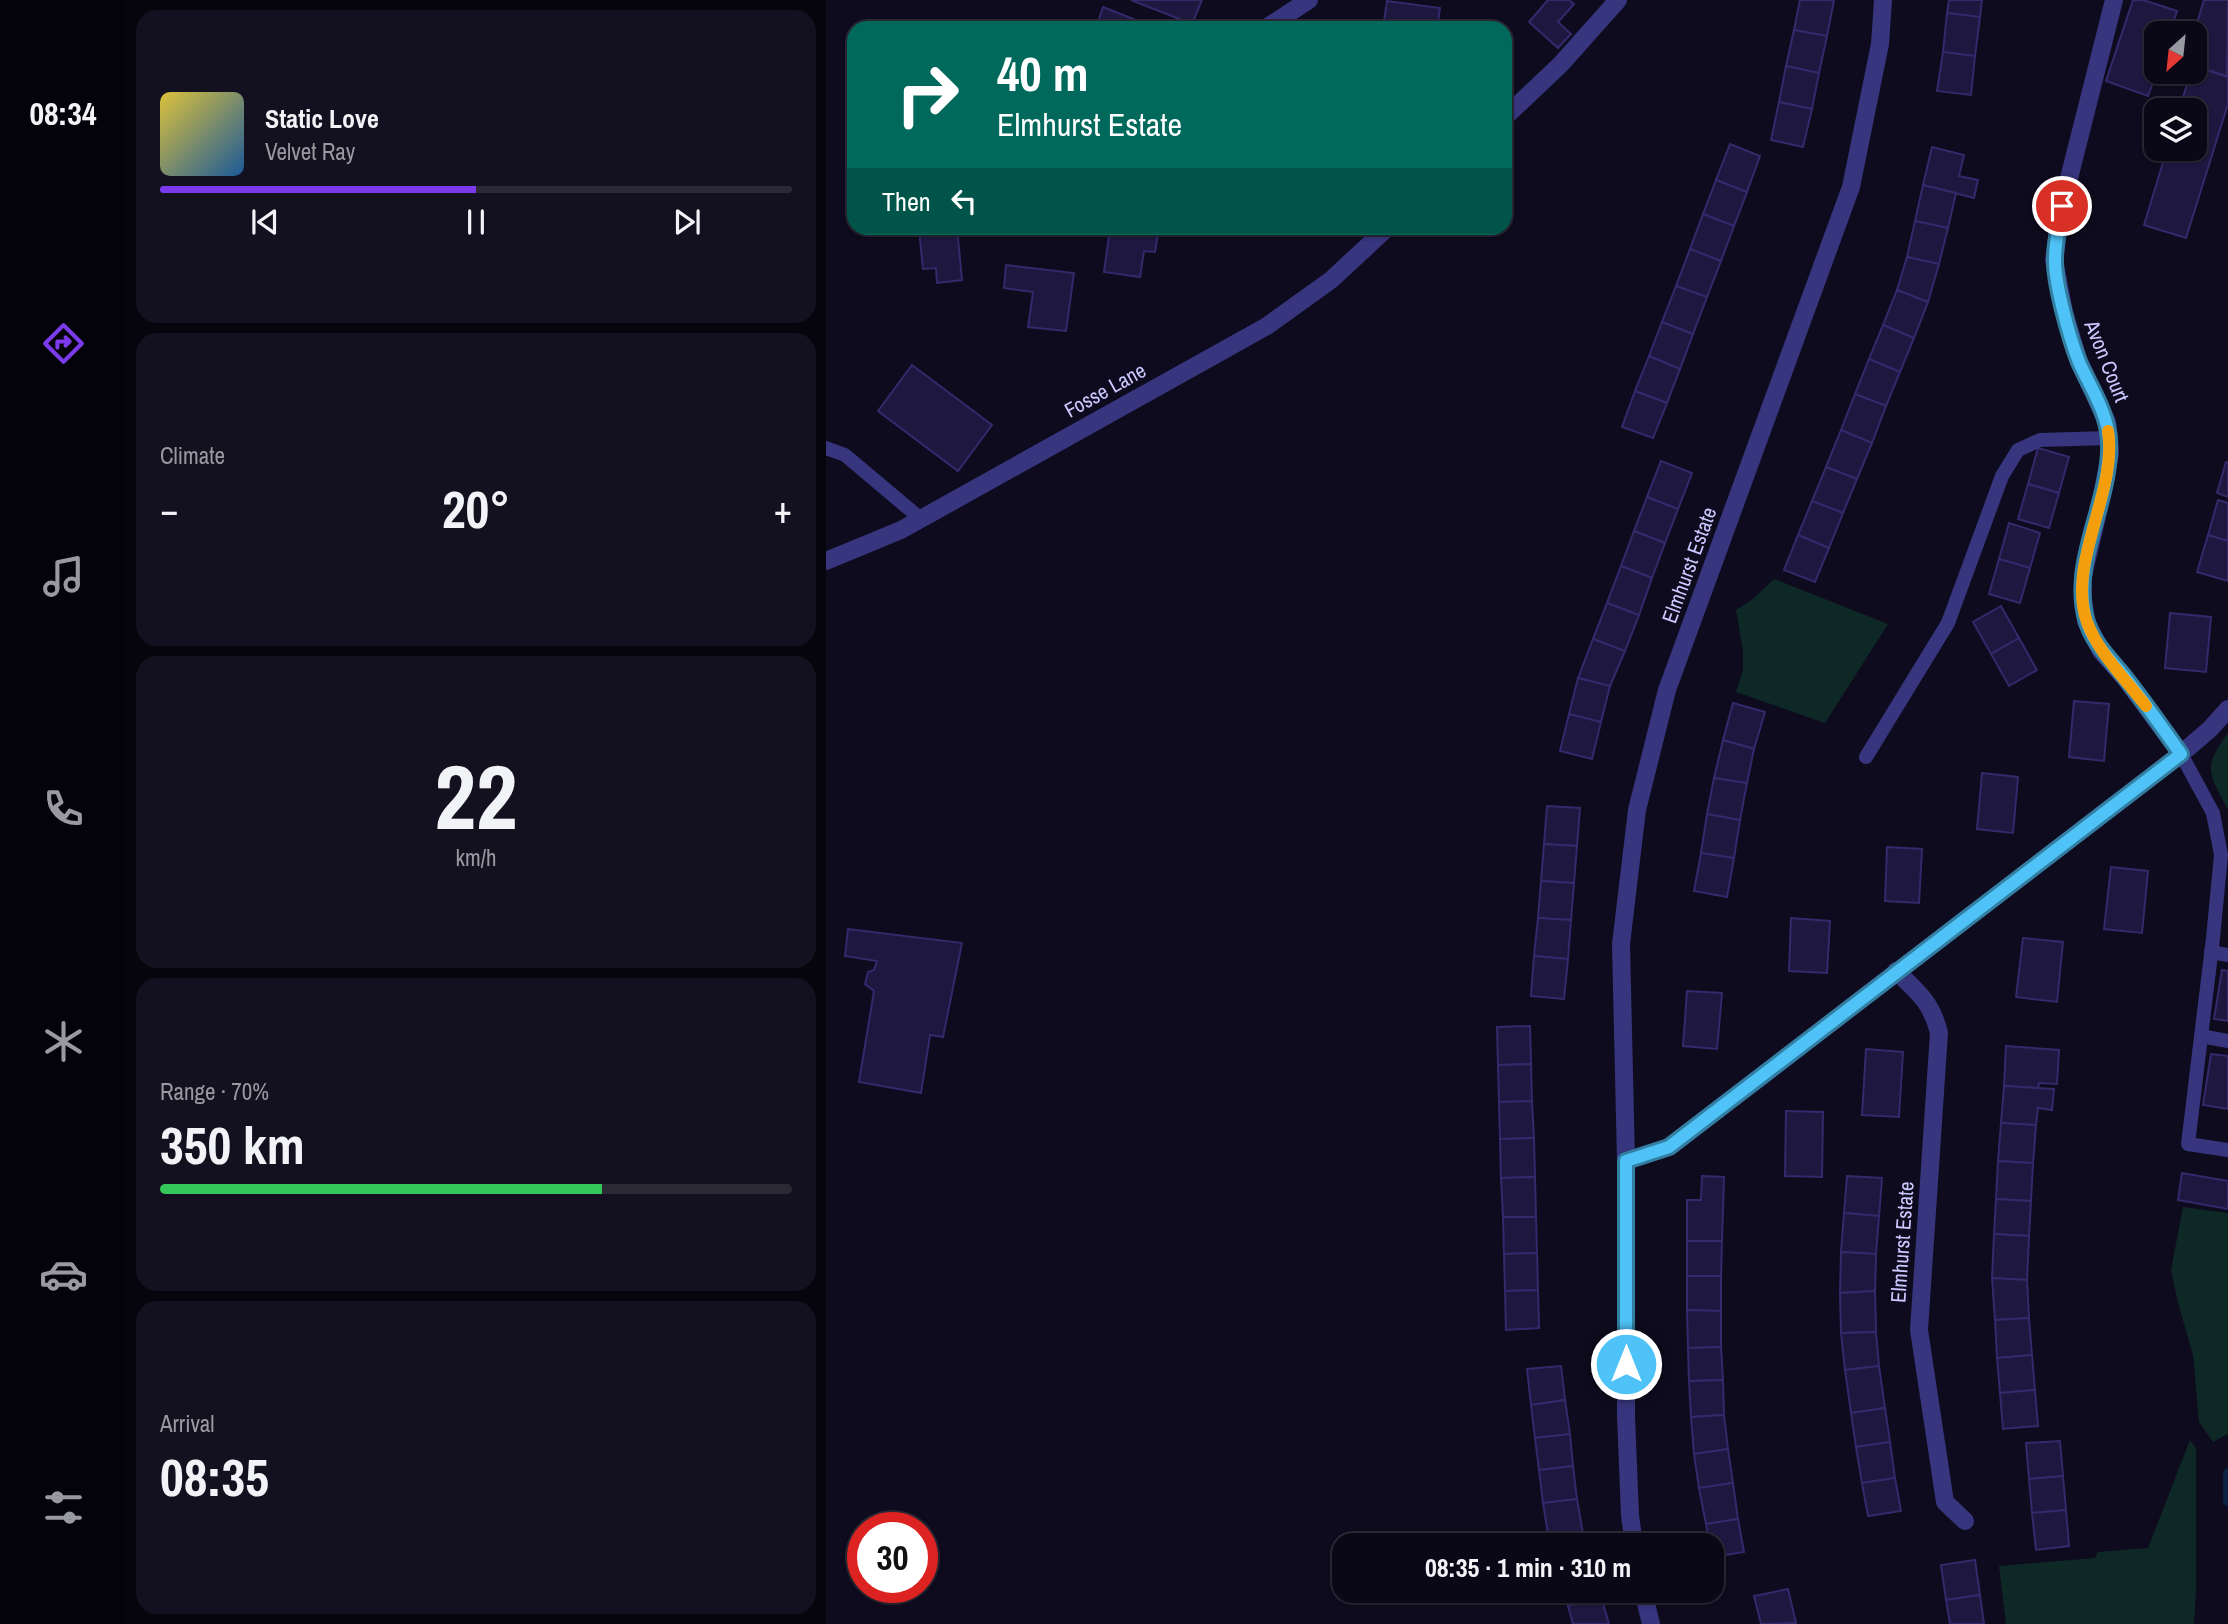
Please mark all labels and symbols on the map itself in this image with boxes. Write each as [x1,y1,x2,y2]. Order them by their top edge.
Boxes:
north arrow [2144,21,2207,84]
pin [2032,176,2092,236]
street label: Avon Court [2077,315,2137,406]
street label: Fosse Lane [1059,356,1151,424]
street label: Elmhurst Estate [1655,503,1723,627]
street label: Elmhurst Estate [1883,1180,1921,1304]
position arrow [1589,1327,1663,1401]
speed limit sign: 30 [847,1512,938,1603]

